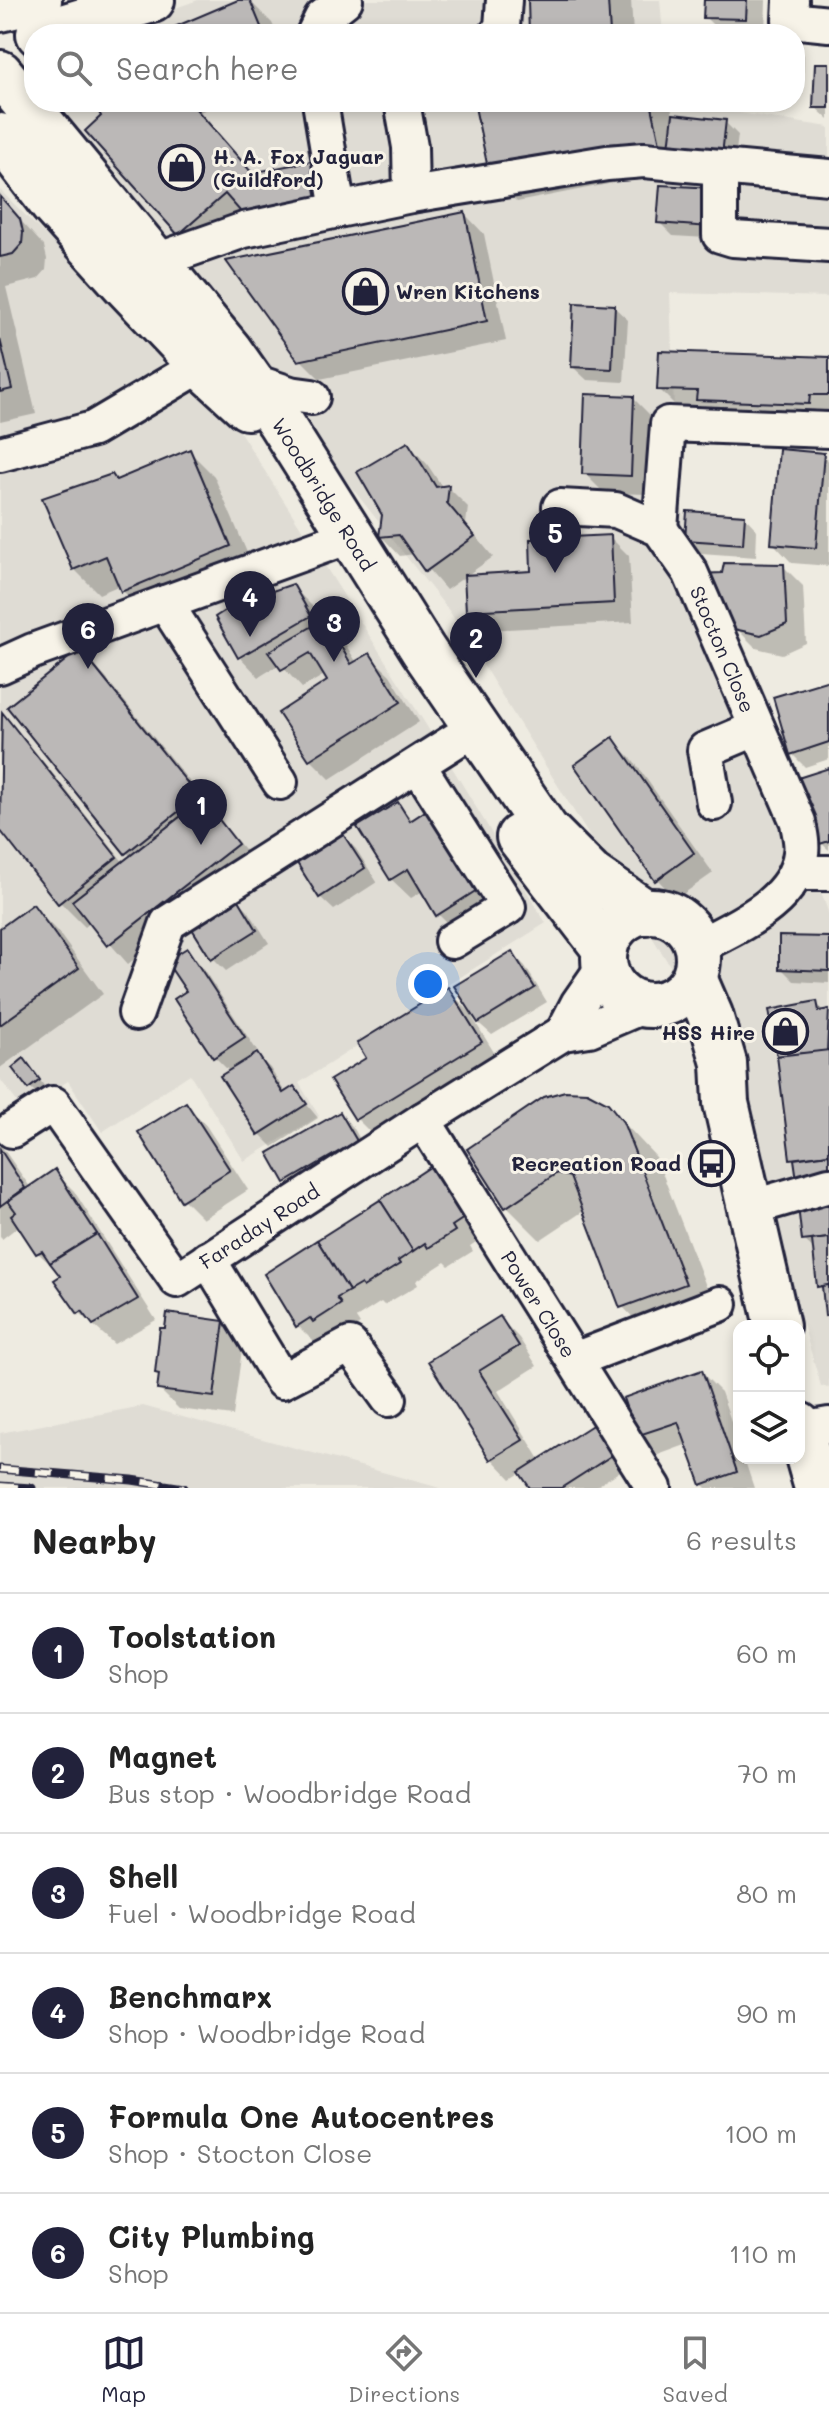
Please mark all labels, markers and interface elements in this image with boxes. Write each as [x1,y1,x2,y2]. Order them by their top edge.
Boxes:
search box [24,24,805,112]
icon: search [52,46,96,90]
text: Search here [116,48,299,88]
shop icon: H. A. Fox Jaguar (Guildford) [158,143,206,191]
place label: H. A. Fox Jaguar (Guildford) [213,143,384,192]
shop icon: Wren Kitchens [341,267,389,315]
place label: Wren Kitchens [396,278,540,304]
street label: Woodbridge Road [266,413,382,575]
pin: 5 [529,507,581,573]
pin: 4 [224,571,276,637]
street label: Stocton Close [685,582,761,716]
pin: 3 [308,596,360,662]
pin: 6 [62,603,114,669]
pin: 2 [450,612,502,678]
pin: 1 [175,779,227,845]
your location [408,964,448,1004]
shop icon: HSS Hire [762,1008,810,1056]
place label: HSS Hire [661,1019,755,1045]
bus stop icon: Recreation Road [688,1139,736,1187]
place label: Recreation Road [511,1150,681,1176]
street label: Faraday Road [194,1178,324,1274]
street label: Power Close [496,1246,582,1362]
map controls [733,1320,805,1464]
button: locate [733,1320,805,1392]
button: layers [733,1392,805,1464]
text: Nearby [32,1518,157,1563]
text: 6 results [686,1523,797,1557]
text: Toolstation [108,1616,276,1656]
text: 1 [52,1636,64,1670]
text: 60 m [736,1636,797,1670]
text: Shop [108,1656,169,1690]
text: Magnet [108,1736,217,1776]
text: 2 [51,1756,65,1790]
text: 70 m [737,1756,797,1790]
text: Bus stop · Woodbridge Road [108,1776,471,1810]
text: Shell [108,1856,178,1896]
text: 3 [50,1876,66,1910]
text: 80 m [736,1876,797,1910]
text: Fuel · Woodbridge Road [108,1896,416,1930]
text: Benchmarx [108,1976,272,2016]
text: 4 [50,1996,66,2030]
text: 90 m [737,1996,797,2030]
text: Shop · Woodbridge Road [108,2016,425,2050]
text: Formula One Autocentres [108,2096,494,2136]
text: 5 [50,2116,66,2150]
text: 100 m [724,2116,797,2150]
text: Shop · Stocton Close [108,2136,372,2170]
text: City Plumbing [108,2216,315,2256]
text: 6 [50,2236,66,2270]
text: 110 m [729,2236,797,2270]
text: Shop [108,2256,169,2290]
tab: Map [101,2331,146,2408]
tab: Directions [348,2331,460,2408]
tab: Saved [663,2331,728,2408]

